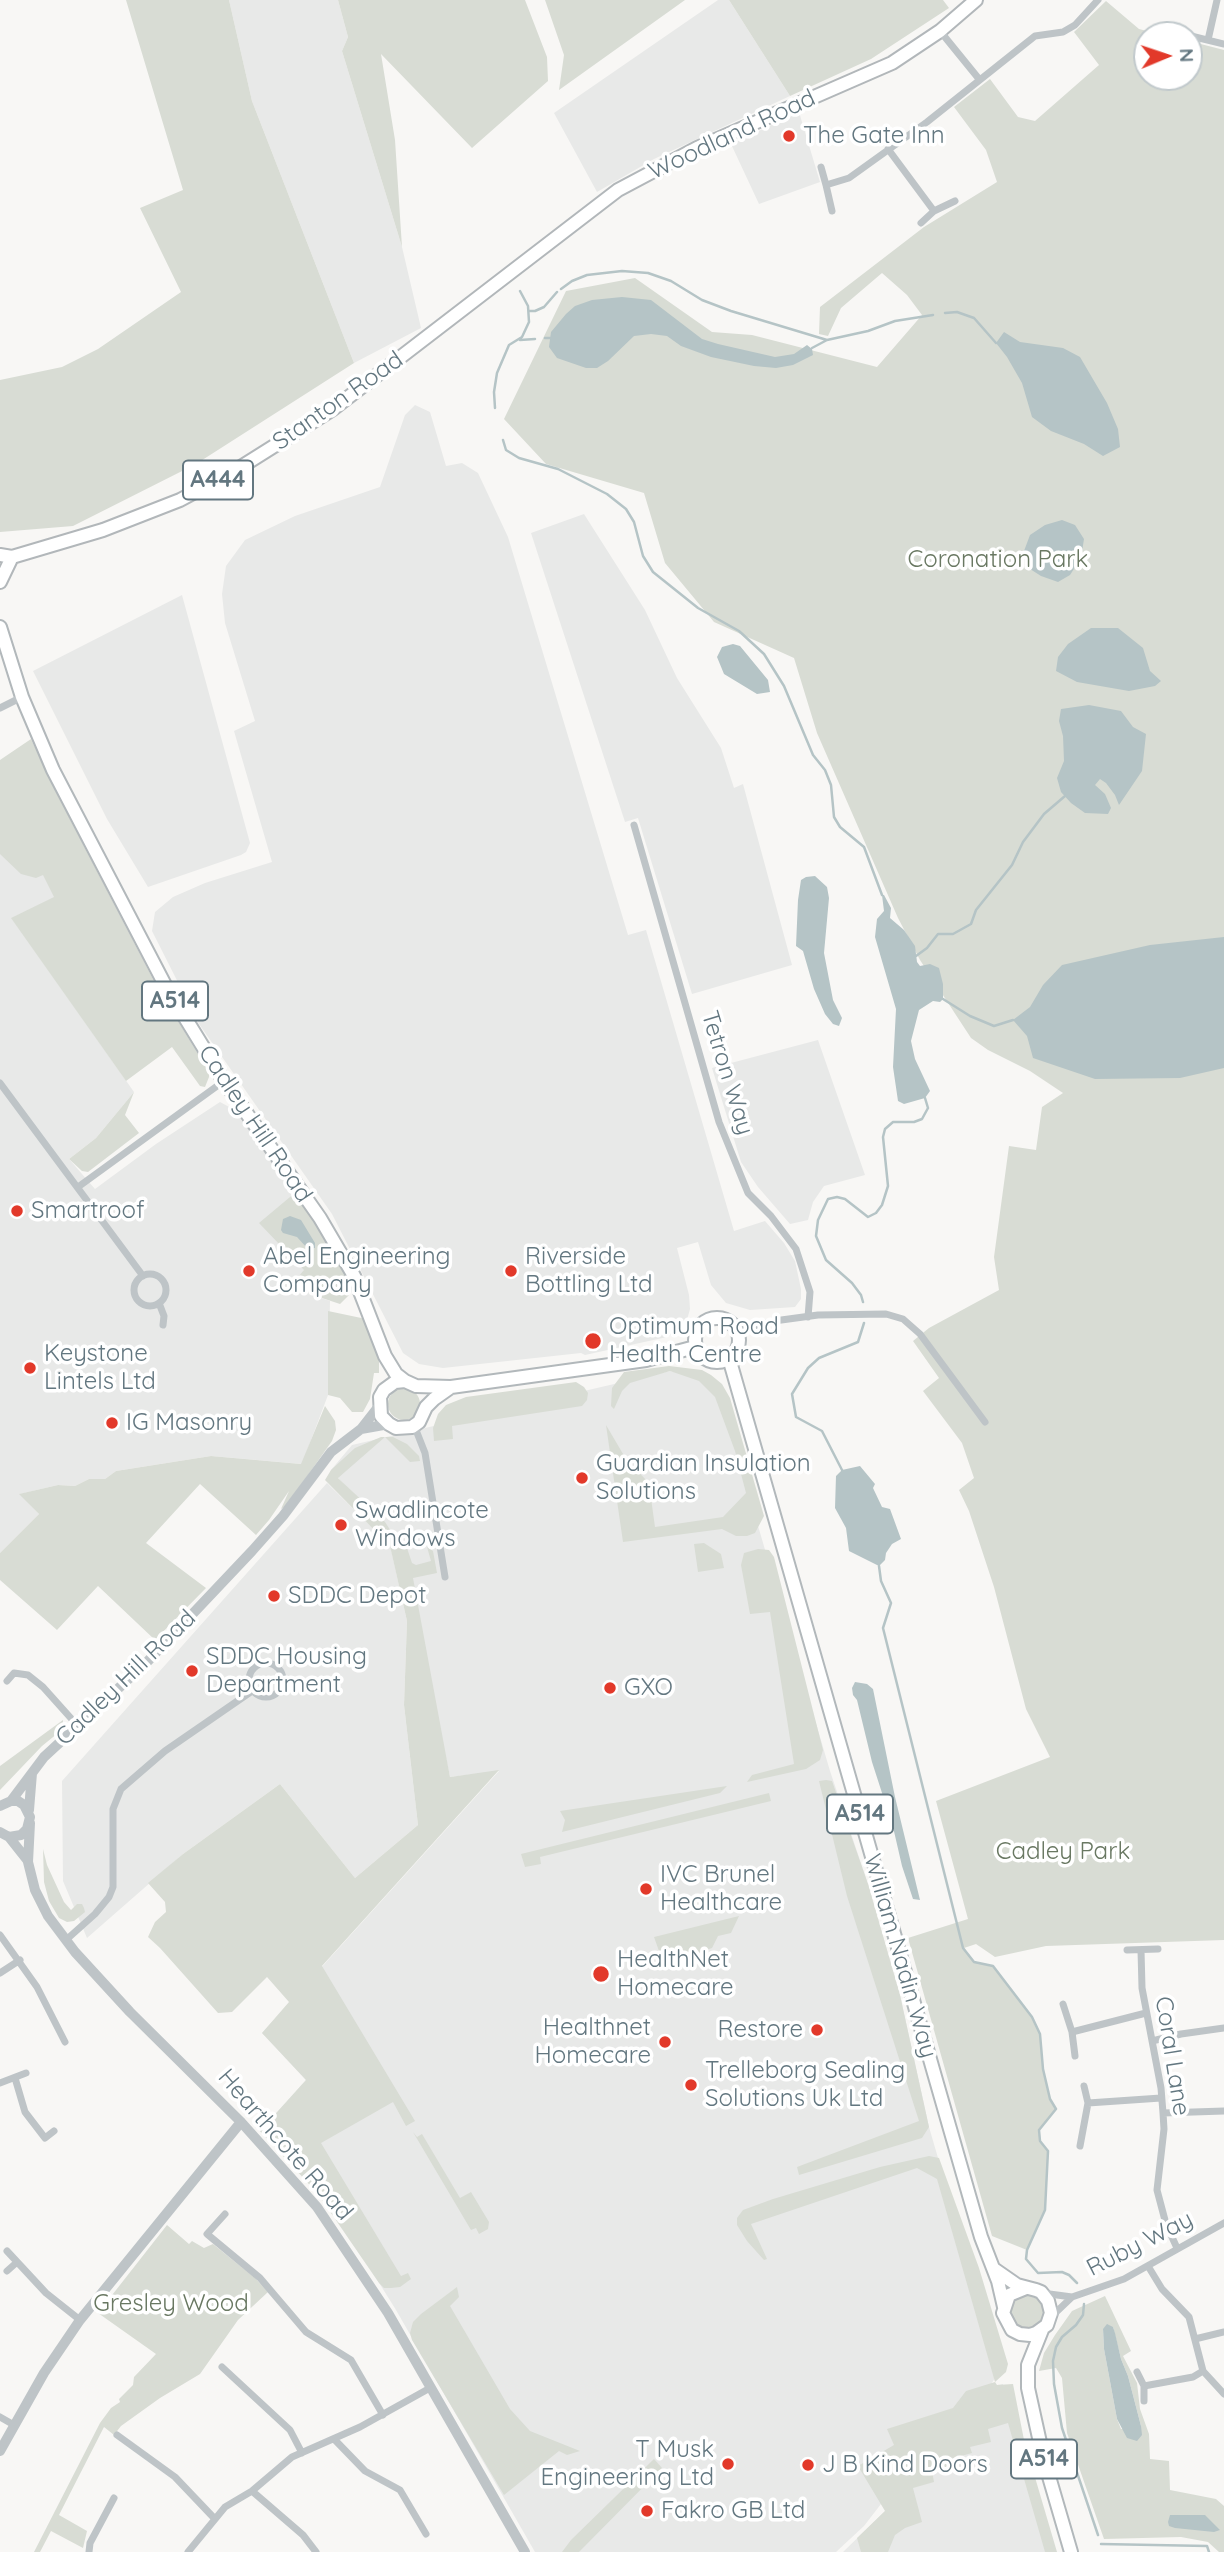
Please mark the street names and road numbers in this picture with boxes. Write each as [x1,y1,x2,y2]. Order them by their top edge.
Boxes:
street label: Woodland Road [644,84,820,186]
street label: Stanton Road [267,345,409,457]
road number: A444 [183,460,253,500]
road number: A514 [142,982,208,1020]
street label: Tetron Way [695,1008,759,1138]
street label: Cadley Hill Road [192,1040,318,1208]
street label: Cadley Hill Road [50,1604,202,1752]
road number: A514 [827,1795,893,1834]
street label: William Nadin Way [857,1851,943,2061]
street label: Coral Lane [1148,1994,1196,2118]
street label: Hearthcote Road [211,2063,359,2227]
street label: Ruby Way [1082,2205,1198,2283]
road number: A514 [1011,2440,1077,2478]

